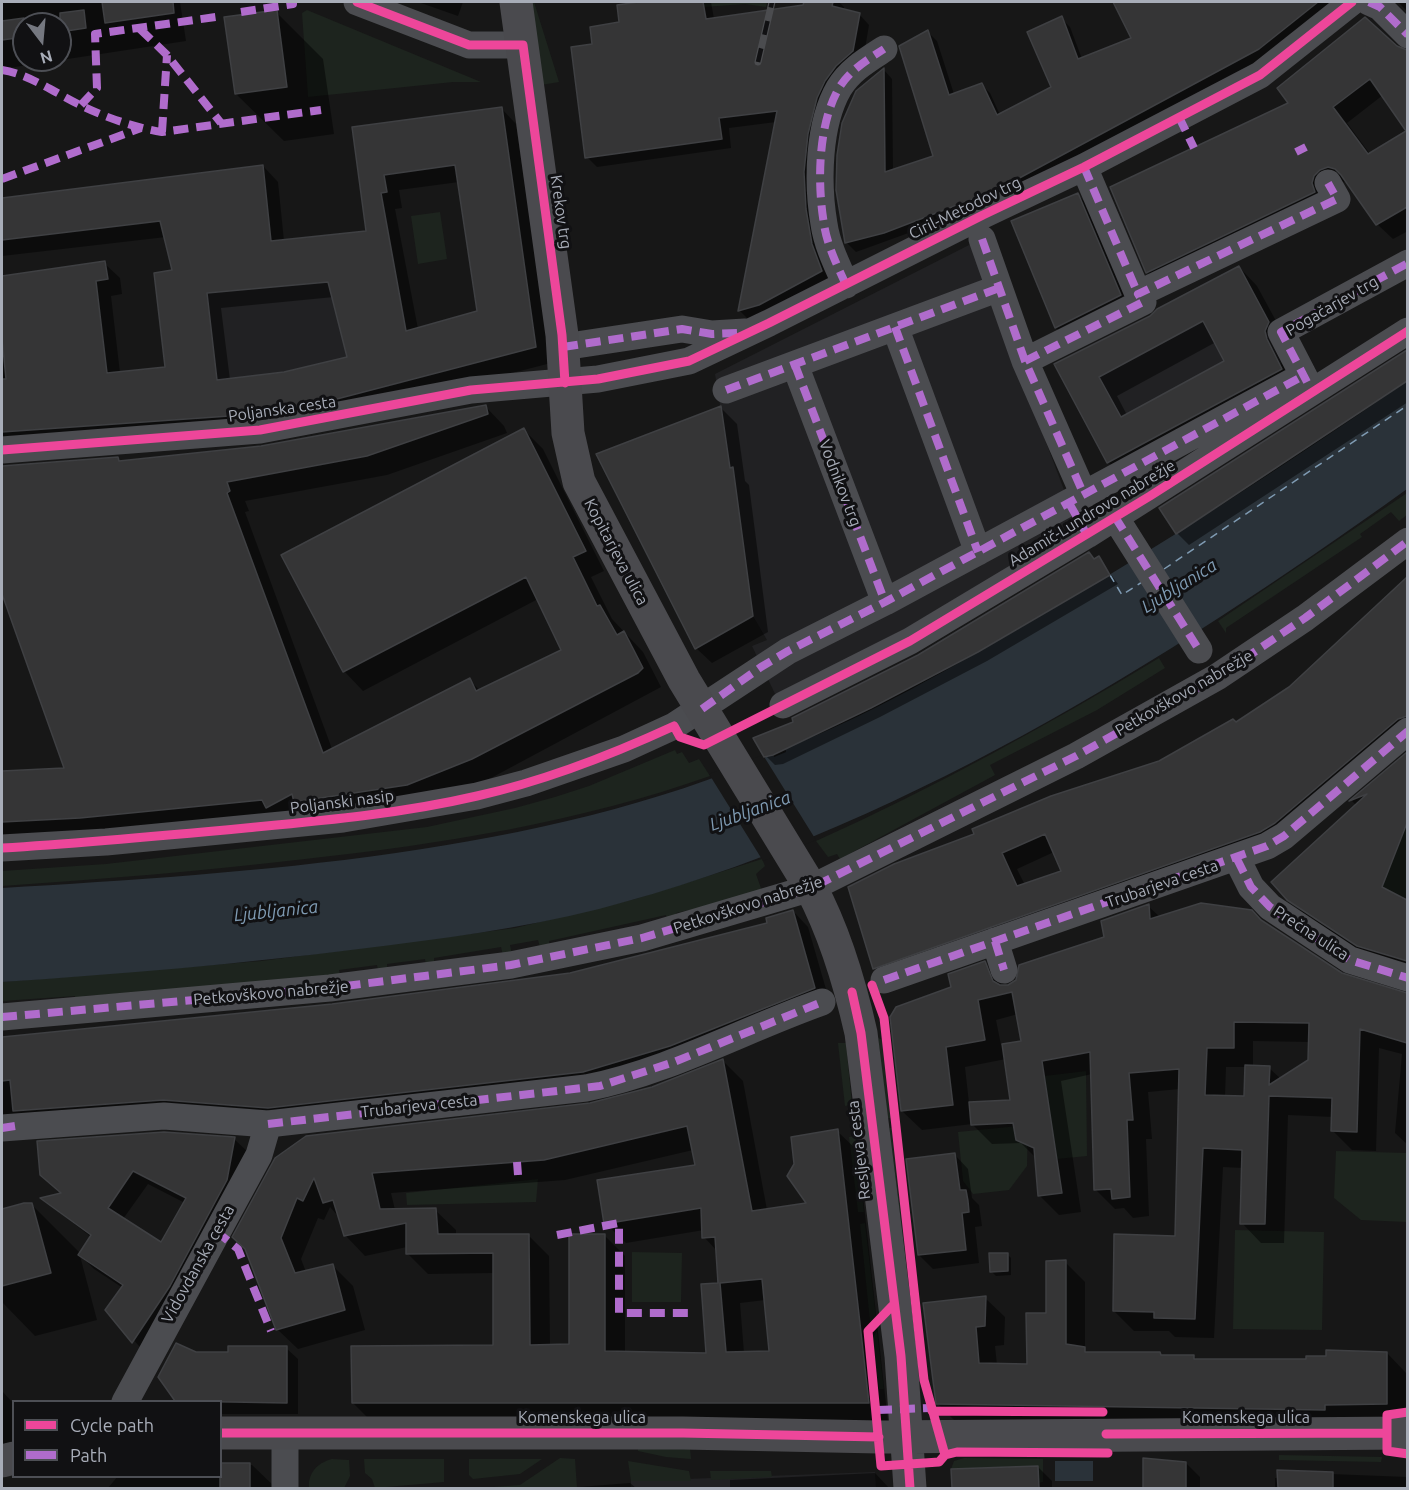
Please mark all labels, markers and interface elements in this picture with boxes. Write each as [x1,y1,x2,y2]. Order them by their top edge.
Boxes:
north arrow [12,12,72,72]
text: N [38,47,55,68]
street label: Ciril-Metodov trg [906,173,1024,243]
street label: Krekov trg [546,174,576,250]
street label: Pogačarjev trg [1282,272,1382,340]
street label: Poljanska cesta [227,392,337,426]
street label: Vodnikov trg [815,437,865,529]
street label: Adamič-Lundrovo nabrežje [1005,456,1179,570]
street label: Kopitarjeva ulica [580,495,652,609]
water label: Ljubljanica [1137,554,1221,618]
street label: Petkovškovo nabrežje [1112,646,1256,740]
street label: Poljanski nasip [289,786,395,818]
water label: Ljubljanica [706,786,794,836]
street label: Trubarjeva cesta [1103,856,1221,912]
street label: Petkovškovo nabrežje [671,872,825,938]
water label: Ljubljanica [233,896,319,926]
street label: Prečna ulica [1270,902,1352,964]
street label: Petkovškovo nabrežje [193,977,349,1009]
street label: Trubarjeva cesta [360,1090,478,1122]
street label: Resljeva cesta [843,1099,875,1201]
street label: Vidovdanska cesta [158,1201,238,1327]
legend [12,1400,222,1478]
street label: Komenskega ulica [518,1408,646,1428]
street label: Komenskega ulica [1182,1408,1310,1428]
text: Cycle path [70,1415,154,1435]
text: Path [70,1445,107,1465]

